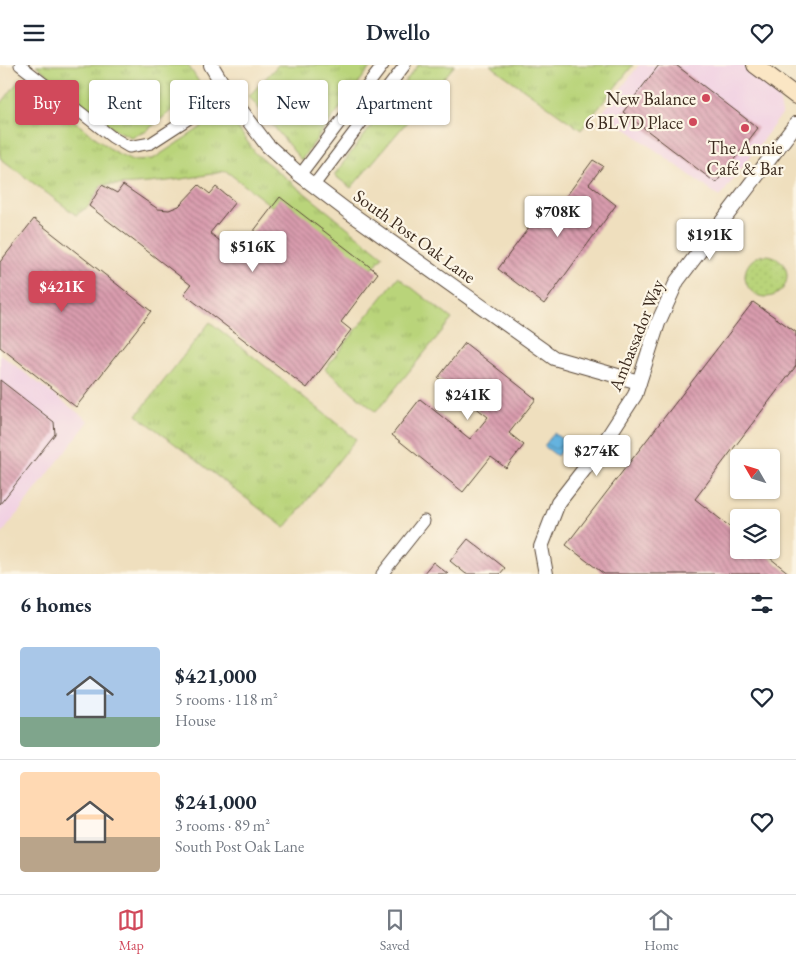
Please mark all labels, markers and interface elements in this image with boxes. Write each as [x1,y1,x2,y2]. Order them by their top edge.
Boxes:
text: Dwello [366,18,430,47]
icon: menu [20,19,48,47]
icon: heart [748,19,776,47]
chip: Buy [15,80,79,125]
chip: Rent [89,80,160,125]
chip: Filters [170,80,248,125]
chip: New [258,80,328,125]
chip: Apartment [338,80,450,125]
place label: New Balance [606,87,696,110]
marker: New Balance [700,92,712,104]
place label: 6 BLVD Place [585,111,683,134]
marker: 6 BLVD Place [687,116,699,128]
marker: The Annie Café & Bar [739,122,751,134]
place label: The Annie Café & Bar [707,136,783,180]
street label: South Post Oak Lane [349,184,481,288]
pin: $708K [523,195,593,238]
text: $708K [536,201,580,222]
pin: $191K [675,219,745,261]
text: $191K [688,224,732,245]
pin: $516K [218,231,288,273]
text: $516K [231,236,275,257]
pin: $421K [27,271,97,313]
text: $421K [40,276,84,297]
street label: Ambassador Way [603,276,669,395]
pin: $241K [433,379,503,421]
text: $241K [446,384,490,405]
pin: $274K [562,435,632,477]
text: $274K [575,440,619,461]
north arrow [730,449,780,499]
map controls [730,449,780,559]
button: layers [730,509,780,559]
icon: filters [748,590,776,618]
text: 6 homes [20,591,92,618]
text: $421,000 [175,662,257,689]
icon: home [60,667,120,727]
icon: heart [748,683,776,711]
text: 5 rooms · 118 m² [175,689,278,710]
text: House [175,710,216,731]
text: $241,000 [175,788,257,815]
icon: home [60,792,120,852]
icon: heart [748,808,776,836]
text: 3 rooms · 89 m² [175,815,270,836]
text: South Post Oak Lane [175,836,304,857]
tab: Map [117,906,145,954]
tab: Saved [380,906,410,954]
tab: Home [644,906,679,954]

